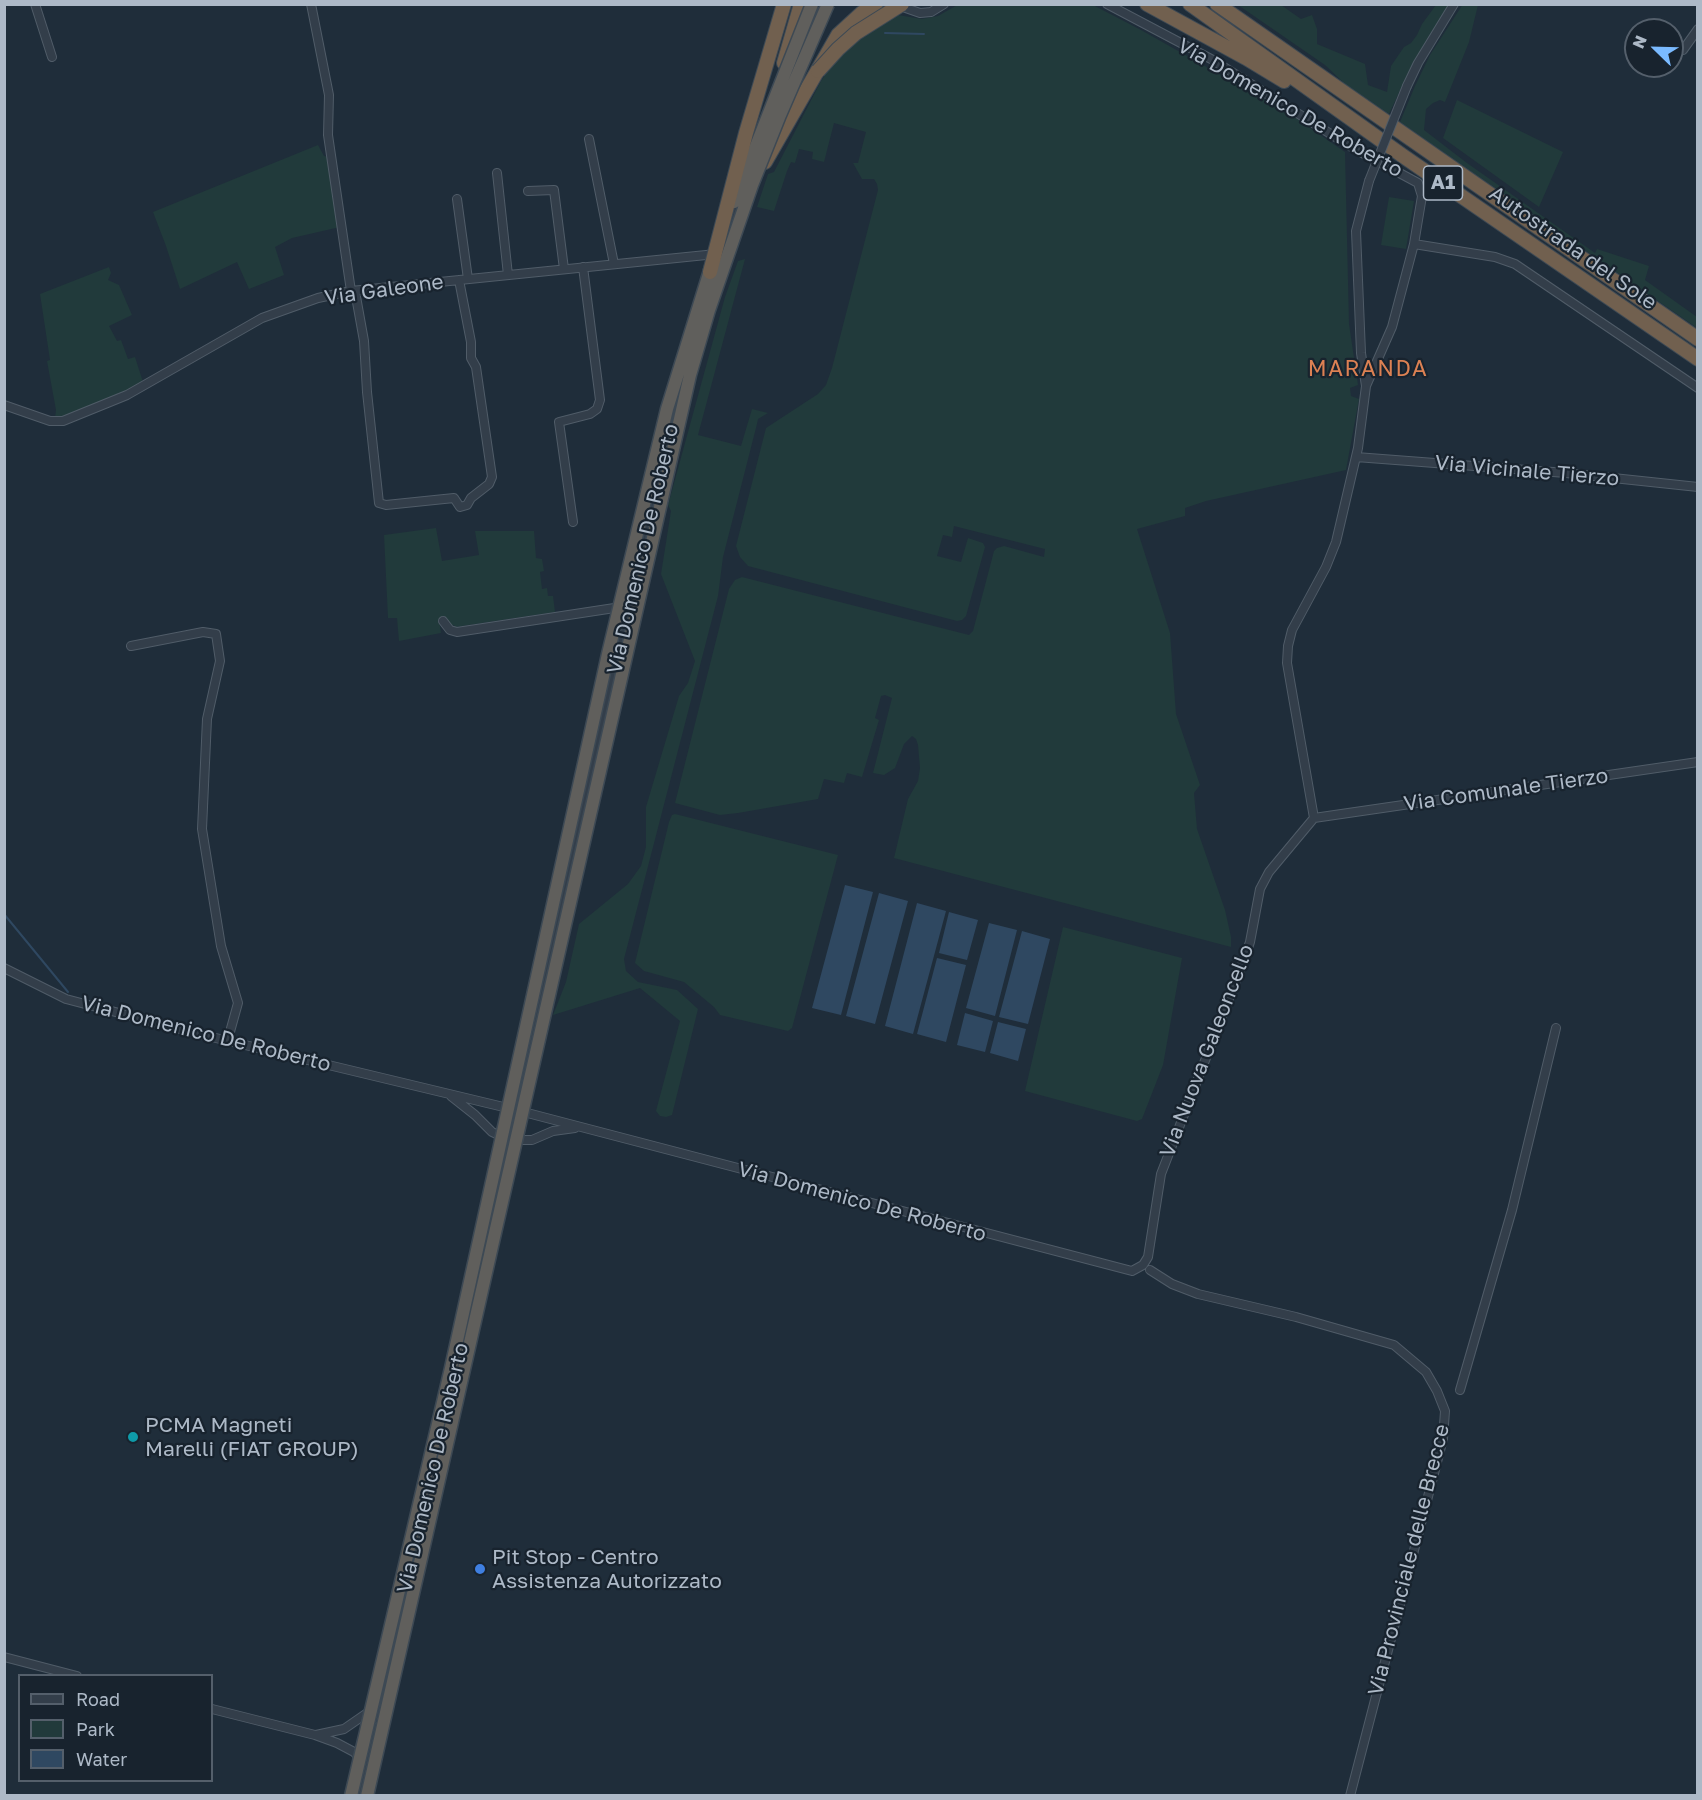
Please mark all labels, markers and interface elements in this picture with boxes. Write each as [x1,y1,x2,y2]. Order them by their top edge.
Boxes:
north arrow [1624,18,1684,78]
text: N [1628,32,1651,51]
street label: Via Domenico De Roberto [1173,33,1407,183]
road number: A1 [1424,166,1462,200]
street label: Autostrada del Sole [1484,181,1662,315]
street label: Via Galeone [323,269,445,311]
district label: MARANDA [1308,356,1428,382]
street label: Via Domenico De Roberto [602,421,684,677]
street label: Via Vicinale Tierzo [1434,450,1620,492]
street label: Via Comunale Tierzo [1402,763,1610,817]
street label: Via Nuova Galeoncello [1155,941,1259,1161]
street label: Via Domenico De Roberto [79,991,333,1077]
street label: Via Domenico De Roberto [735,1157,989,1247]
street label: Via Domenico De Roberto [392,1340,474,1596]
place label: PCMA Magneti Marelli (FIAT GROUP) [145,1412,359,1462]
street label: Via Provinciale delle Brecce [1363,1422,1455,1698]
marker: PCMA Magneti Marelli (FIAT GROUP) [126,1430,140,1444]
place label: Pit Stop - Centro Assistenza Autorizzato [492,1544,722,1594]
marker: Pit Stop - Centro Assistenza Autorizzato [473,1562,487,1576]
legend [18,1674,213,1782]
text: Road [76,1688,120,1710]
text: Park [76,1718,115,1740]
text: Water [76,1748,127,1770]

